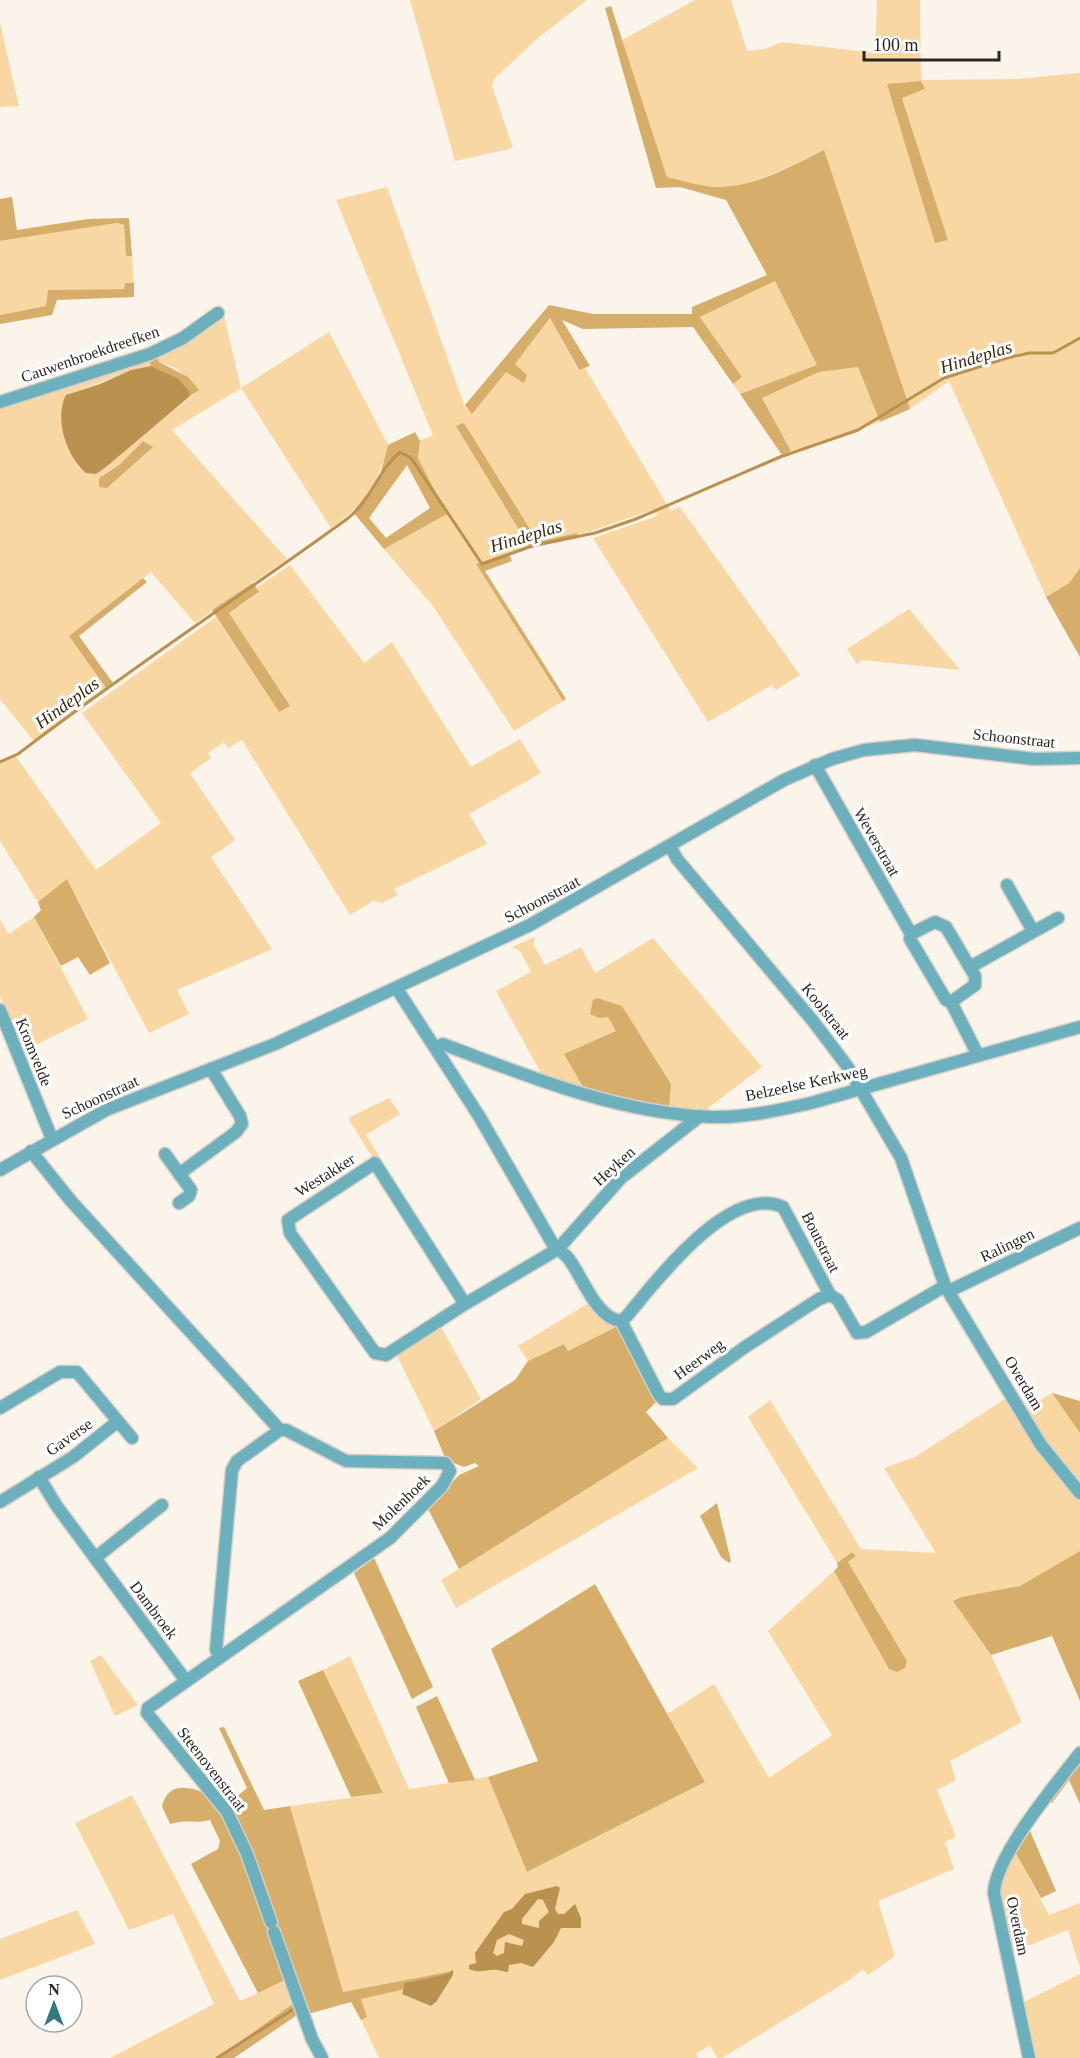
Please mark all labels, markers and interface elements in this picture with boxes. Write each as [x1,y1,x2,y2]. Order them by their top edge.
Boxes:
scale bar [864,24,999,62]
text: 100 m [873,35,919,55]
street label: Cauwenbroekdreefken [19,322,161,386]
water label: Hindeplas [937,337,1014,378]
water label: Hindeplas [487,516,564,557]
water label: Hindeplas [30,673,103,733]
street label: Schoonstraat [972,725,1057,751]
street label: Weverstraat [851,805,904,880]
street label: Schoonstraat [502,872,583,926]
street label: Koolstraat [798,980,854,1043]
street label: Kromvelde [13,1015,55,1089]
street label: Belzeelse Kerkweg [744,1062,869,1105]
street label: Schoonstraat [59,1072,142,1122]
street label: Heyken [590,1143,639,1190]
street label: Westakker [292,1150,359,1200]
street label: Boutstraat [798,1209,844,1276]
street label: Ralingen [977,1225,1037,1266]
street label: Heerweg [671,1335,728,1384]
street label: Overdam [1001,1353,1047,1413]
street label: Gaverse [43,1415,95,1459]
street label: Molenhoek [369,1471,433,1533]
street label: Dambroek [127,1578,181,1642]
street label: Steenovenstraat [174,1724,250,1815]
street label: Overdam [1003,1895,1033,1957]
north arrow [24,1974,84,2034]
text: N [48,1981,60,1998]

